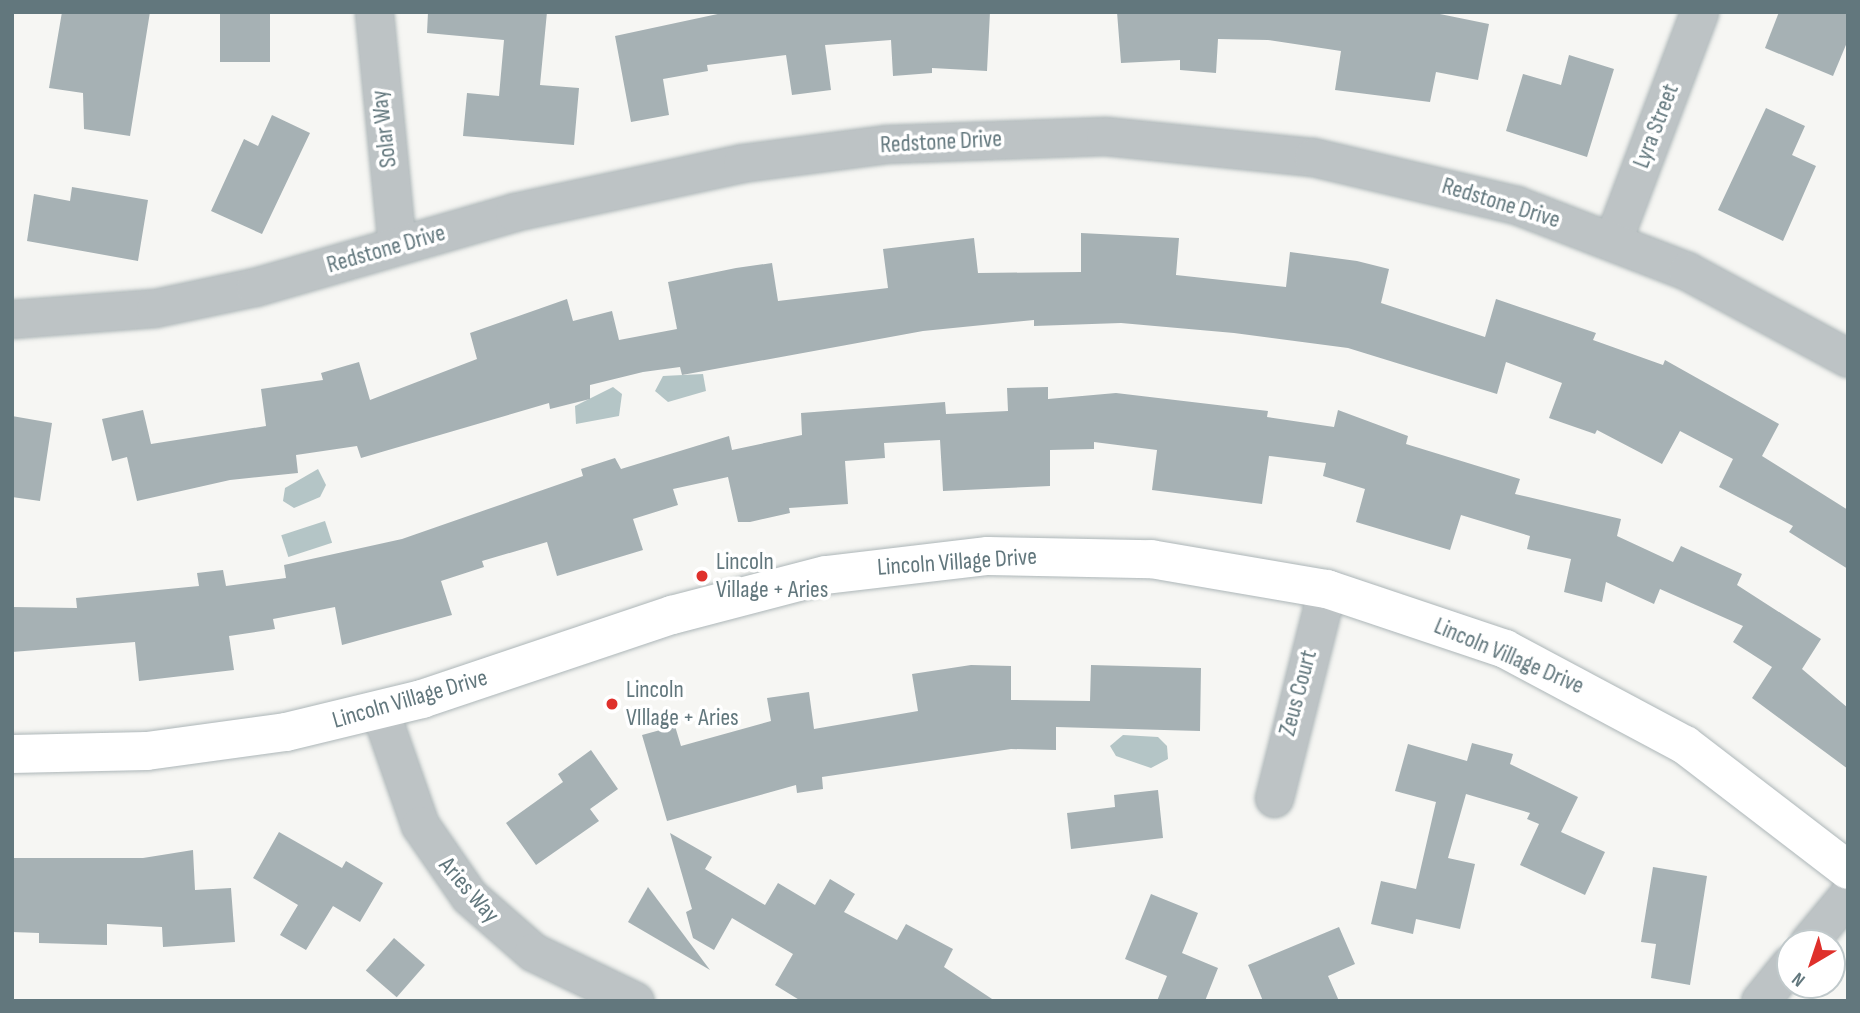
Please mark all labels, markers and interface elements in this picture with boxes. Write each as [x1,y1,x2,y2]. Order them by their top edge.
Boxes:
street label: Lyra Street [1627,80,1685,172]
street label: Solar Way [365,89,403,169]
street label: Redstone Drive [879,124,1003,160]
street label: Redstone Drive [1439,171,1563,235]
street label: Redstone Drive [323,218,449,280]
street label: Lincoln Village Drive [876,542,1038,582]
place label: Lincoln Village + Aries [716,548,828,604]
marker: Lincoln Village + Aries [694,568,710,584]
street label: Lincoln Village Drive [1430,612,1588,700]
street label: Zeus Court [1273,647,1323,739]
street label: Lincoln Village Drive [329,663,491,735]
place label: Lincoln VIllage + Aries [626,676,739,732]
marker: Lincoln VIllage + Aries [604,696,620,712]
street label: Aries Way [433,851,505,929]
north arrow [1776,929,1846,999]
text: N [1788,967,1810,991]

